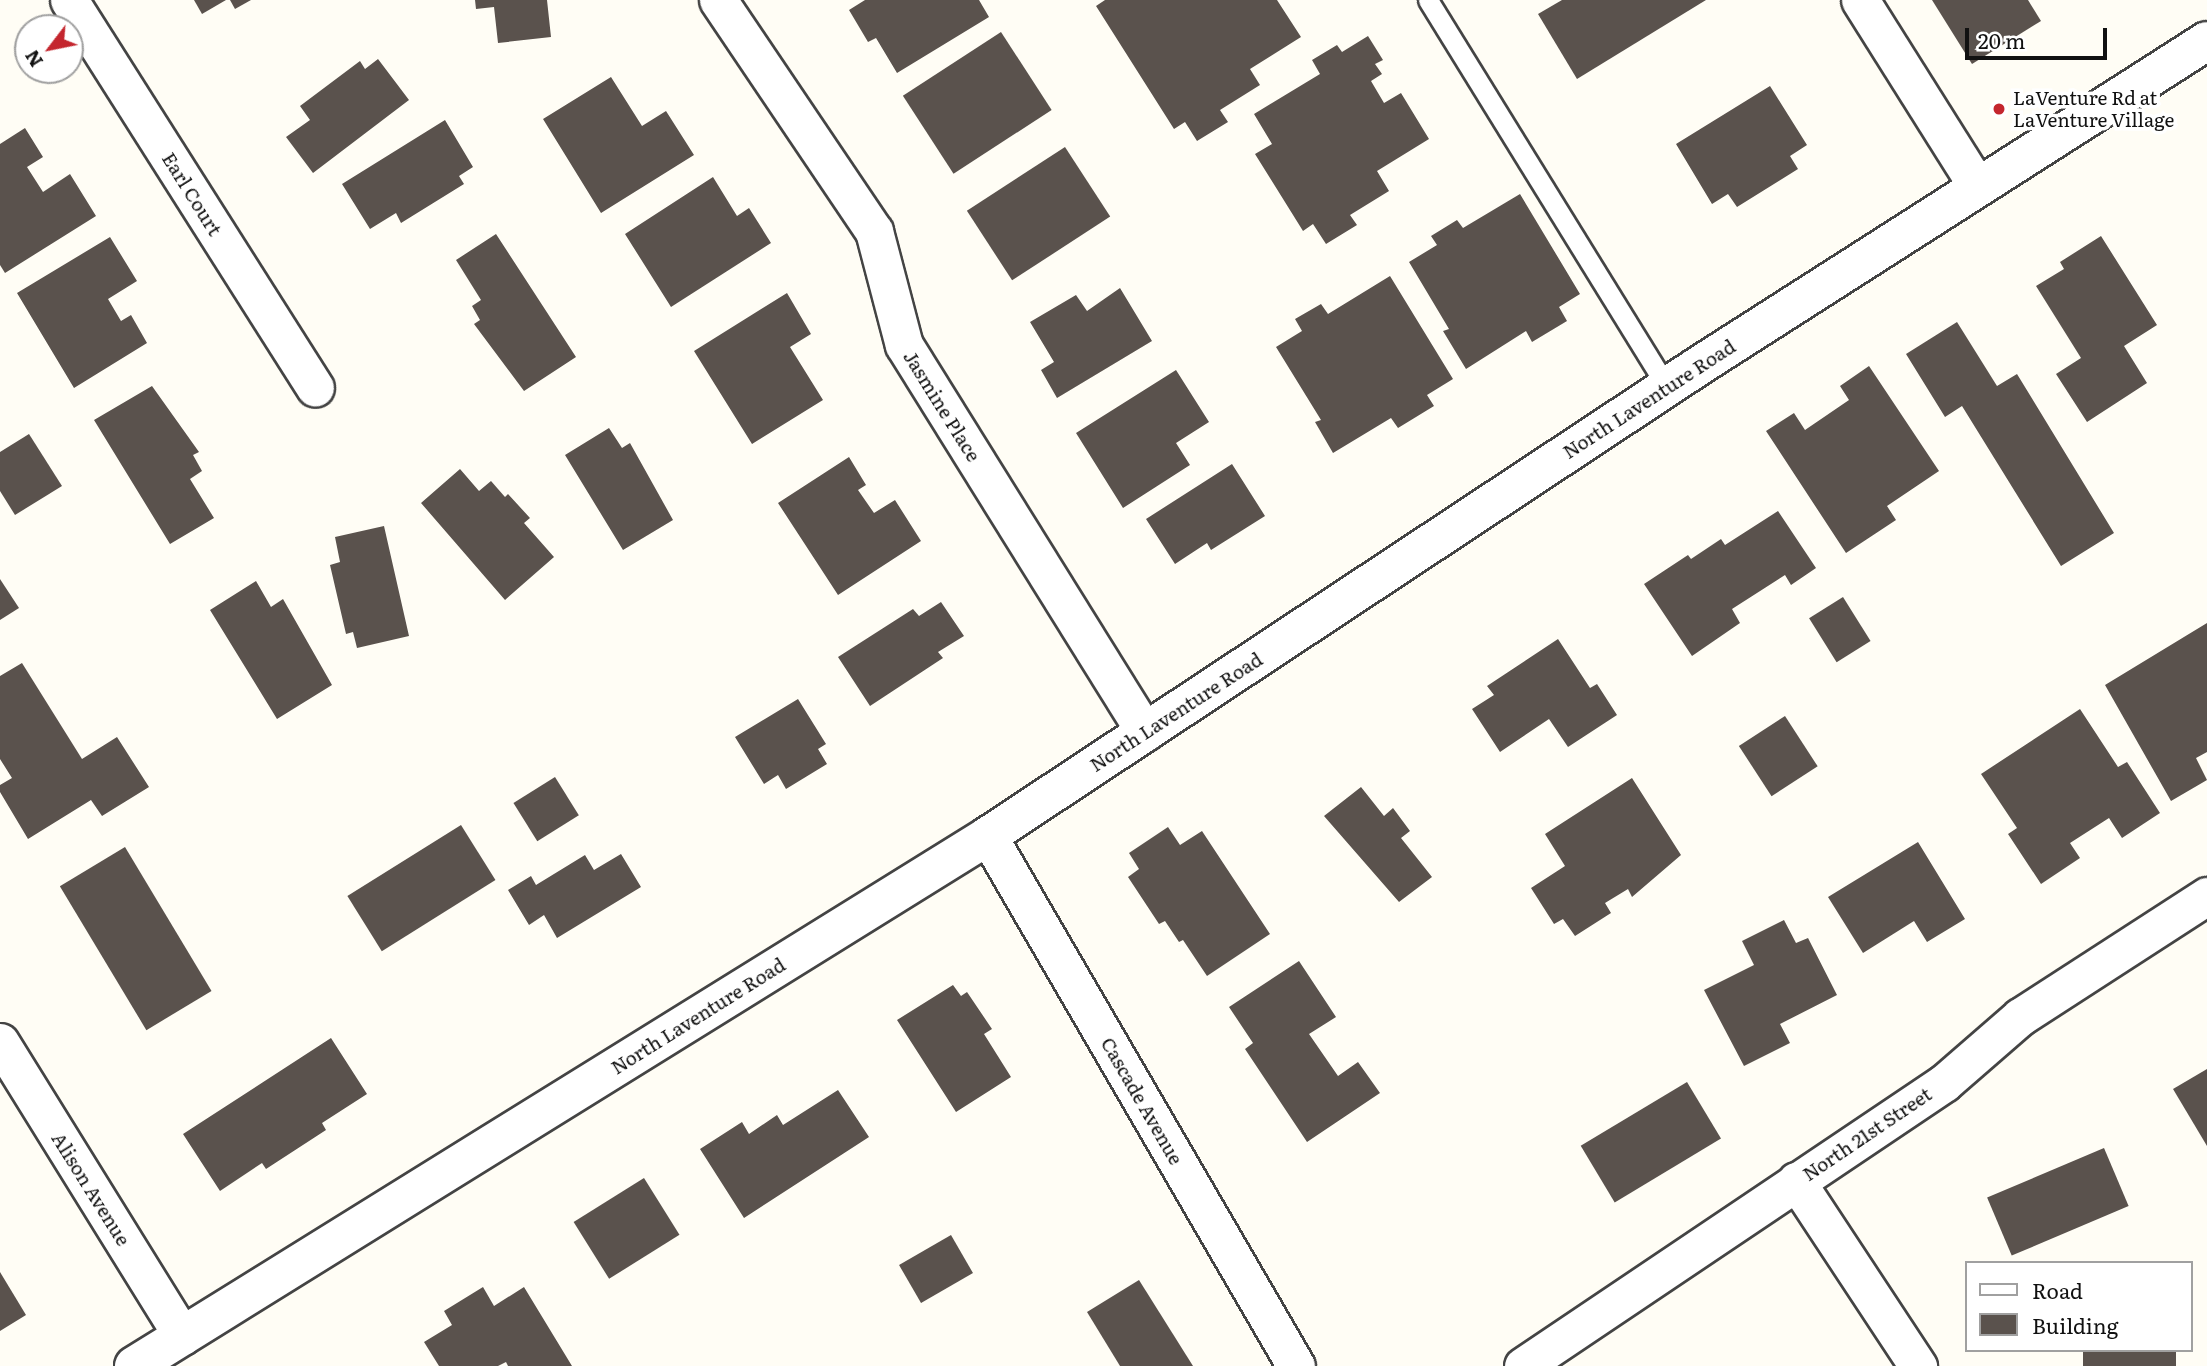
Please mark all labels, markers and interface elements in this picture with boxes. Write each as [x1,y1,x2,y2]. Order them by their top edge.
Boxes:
north arrow [14,14,84,84]
scale bar [1969,14,2111,58]
text: 20 m [1978,24,2025,55]
text: N [17,45,49,73]
place label: LaVenture Rd at LaVenture Village [2013,87,2174,131]
marker: LaVenture Rd at LaVenture Village [1991,101,2007,117]
street label: Earl Court [157,148,227,240]
street label: North Laventure Road [1558,335,1740,463]
street label: Jasmine Place [899,346,985,466]
street label: North Laventure Road [1085,648,1267,776]
street label: North Laventure Road [607,953,789,1079]
street label: Cascade Avenue [1096,1033,1188,1169]
street label: North 21st Street [1798,1082,1936,1186]
street label: Alison Avenue [47,1128,135,1250]
legend [1966,1261,2193,1352]
text: Road [2032,1274,2083,1305]
text: Building [2032,1309,2118,1340]

